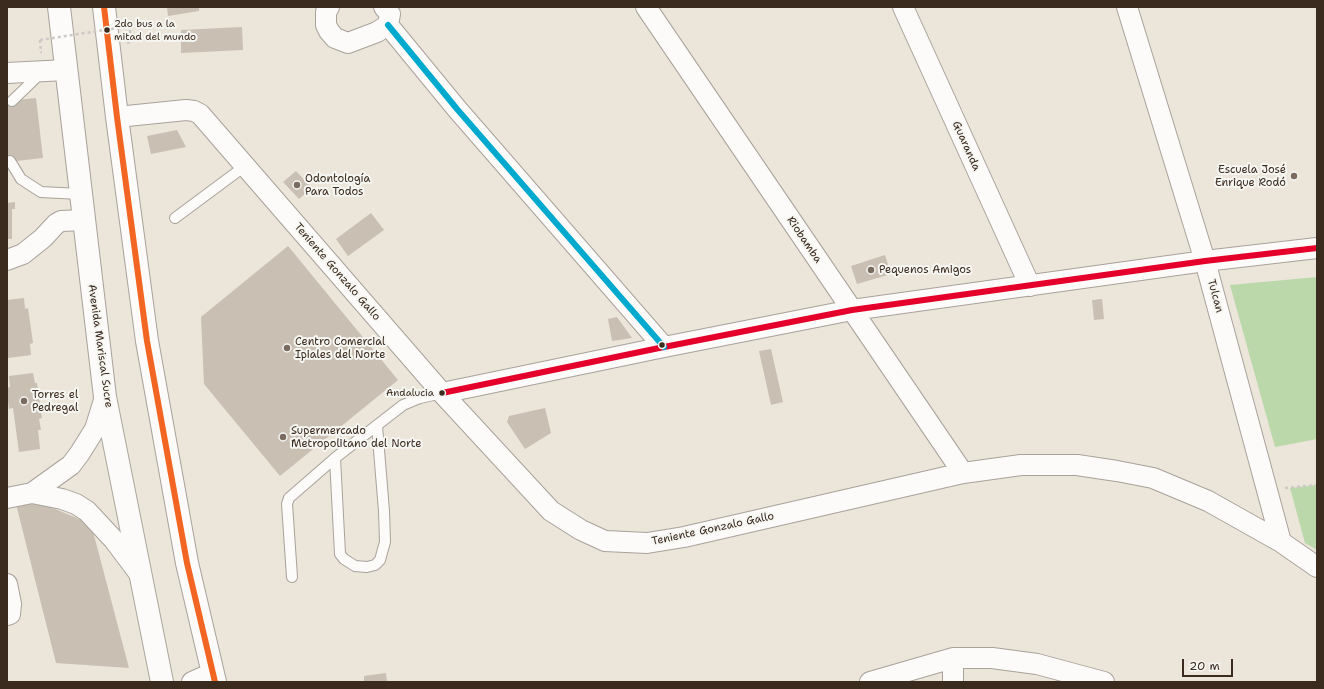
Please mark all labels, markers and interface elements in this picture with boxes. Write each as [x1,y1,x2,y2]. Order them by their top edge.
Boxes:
place label: 2do bus a la mitad del mundo [114,18,196,42]
marker: 2do bus a la mitad del mundo [102,25,112,35]
street label: Guaranda [949,119,983,173]
place label: Escuela José Enrique Rodó [1215,163,1286,189]
marker: Escuela José Enrique Rodó [1289,171,1299,181]
place label: Odontología Para Todos [305,172,370,198]
marker: Odontología Para Todos [292,180,302,190]
street label: Riobamba [784,214,824,266]
street label: Teniente Gonzalo Gallo [291,221,383,323]
place label: Pequenos Amigos [879,263,971,277]
marker: Pequenos Amigos [866,265,876,275]
street label: Tulcan [1204,278,1226,314]
street label: Avenida Mariscal Sucre [85,283,115,409]
place label: Centro Comercial Ipiales del Norte [295,335,385,361]
unlabelled marker [657,340,667,350]
marker: Centro Comercial Ipiales del Norte [282,343,292,353]
place label: Andalucia [386,387,434,399]
place label: Torres el Pedregal [32,388,78,414]
marker: Andalucia [437,388,447,398]
marker: Torres el Pedregal [19,396,29,406]
place label: Supermercado Metropolitano del Norte [291,424,422,450]
marker: Supermercado Metropolitano del Norte [278,432,288,442]
street label: Teniente Gonzalo Gallo [651,510,775,548]
scale bar [1184,651,1235,677]
text: 20 m [1189,658,1220,674]

